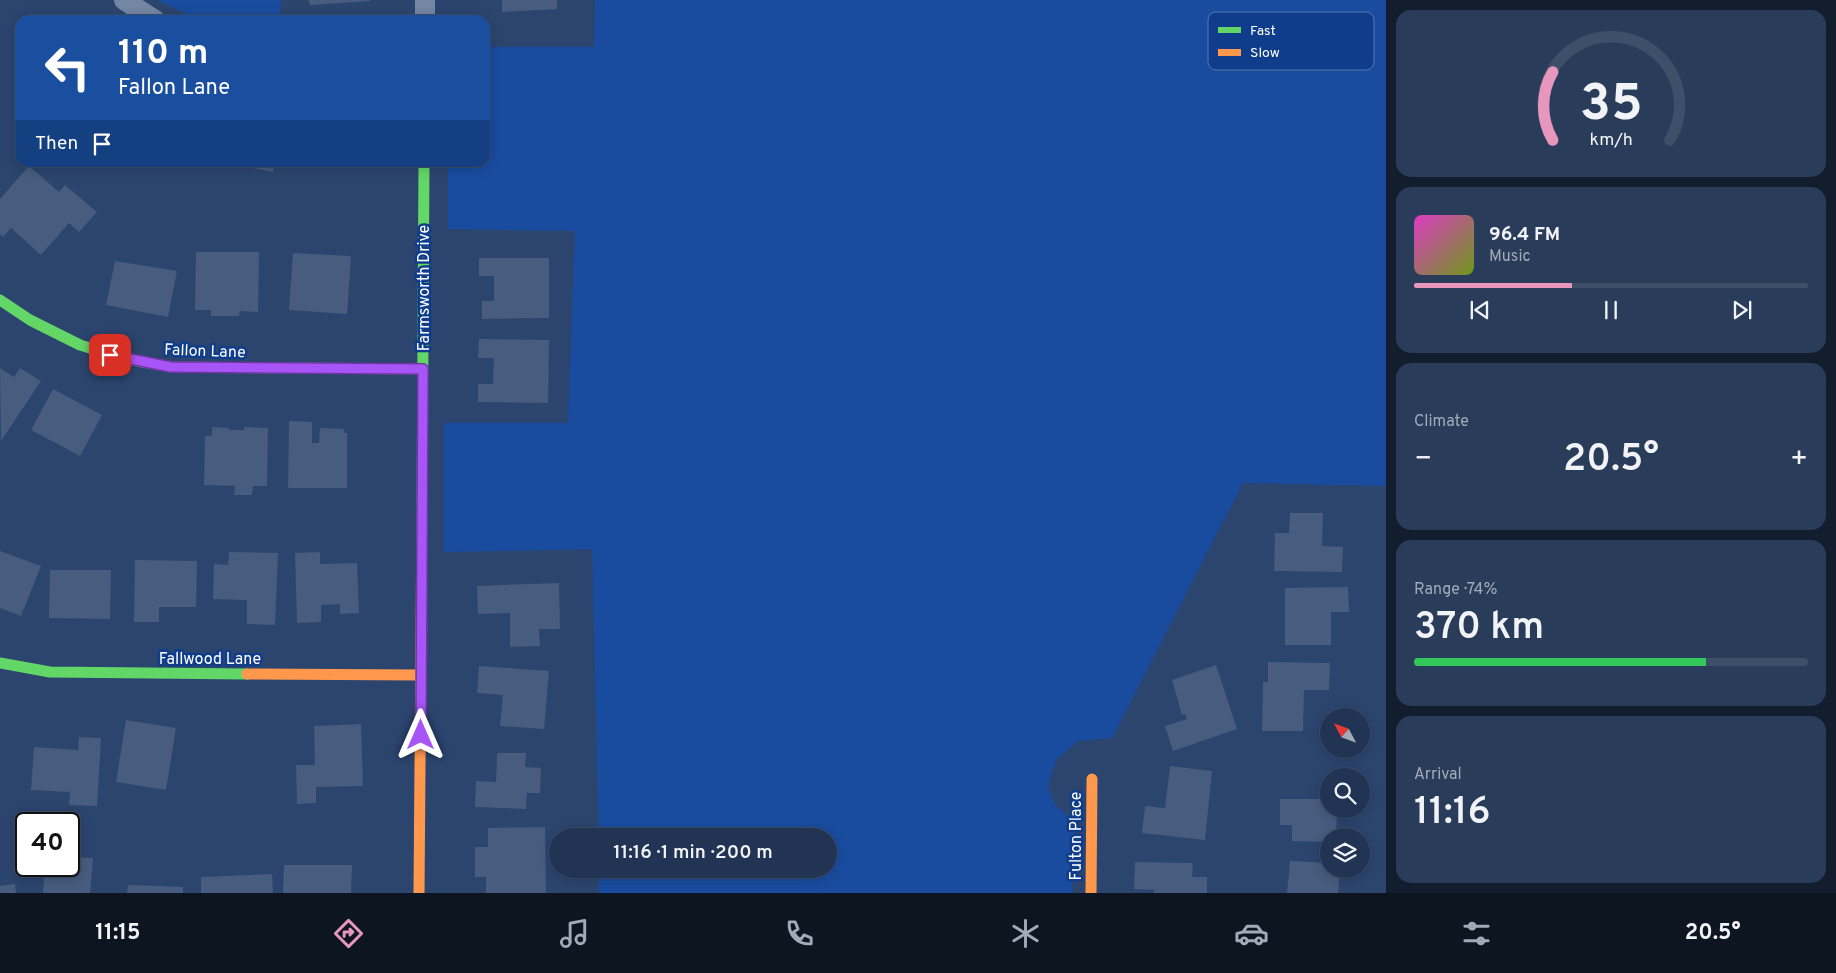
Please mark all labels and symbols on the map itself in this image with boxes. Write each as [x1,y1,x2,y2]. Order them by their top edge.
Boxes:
legend [1208,12,1374,70]
text: Fast [1250,23,1276,40]
text: Slow [1250,45,1280,62]
street label: Farmsworth Drive [415,225,435,351]
pin [89,334,131,376]
street label: Fallon Lane [164,341,246,363]
street label: Fallwood Lane [159,650,261,670]
position arrow [394,708,446,760]
north arrow [1320,708,1370,758]
street label: Fulton Place [1067,792,1087,880]
speed limit sign: 40 [15,812,80,877]

